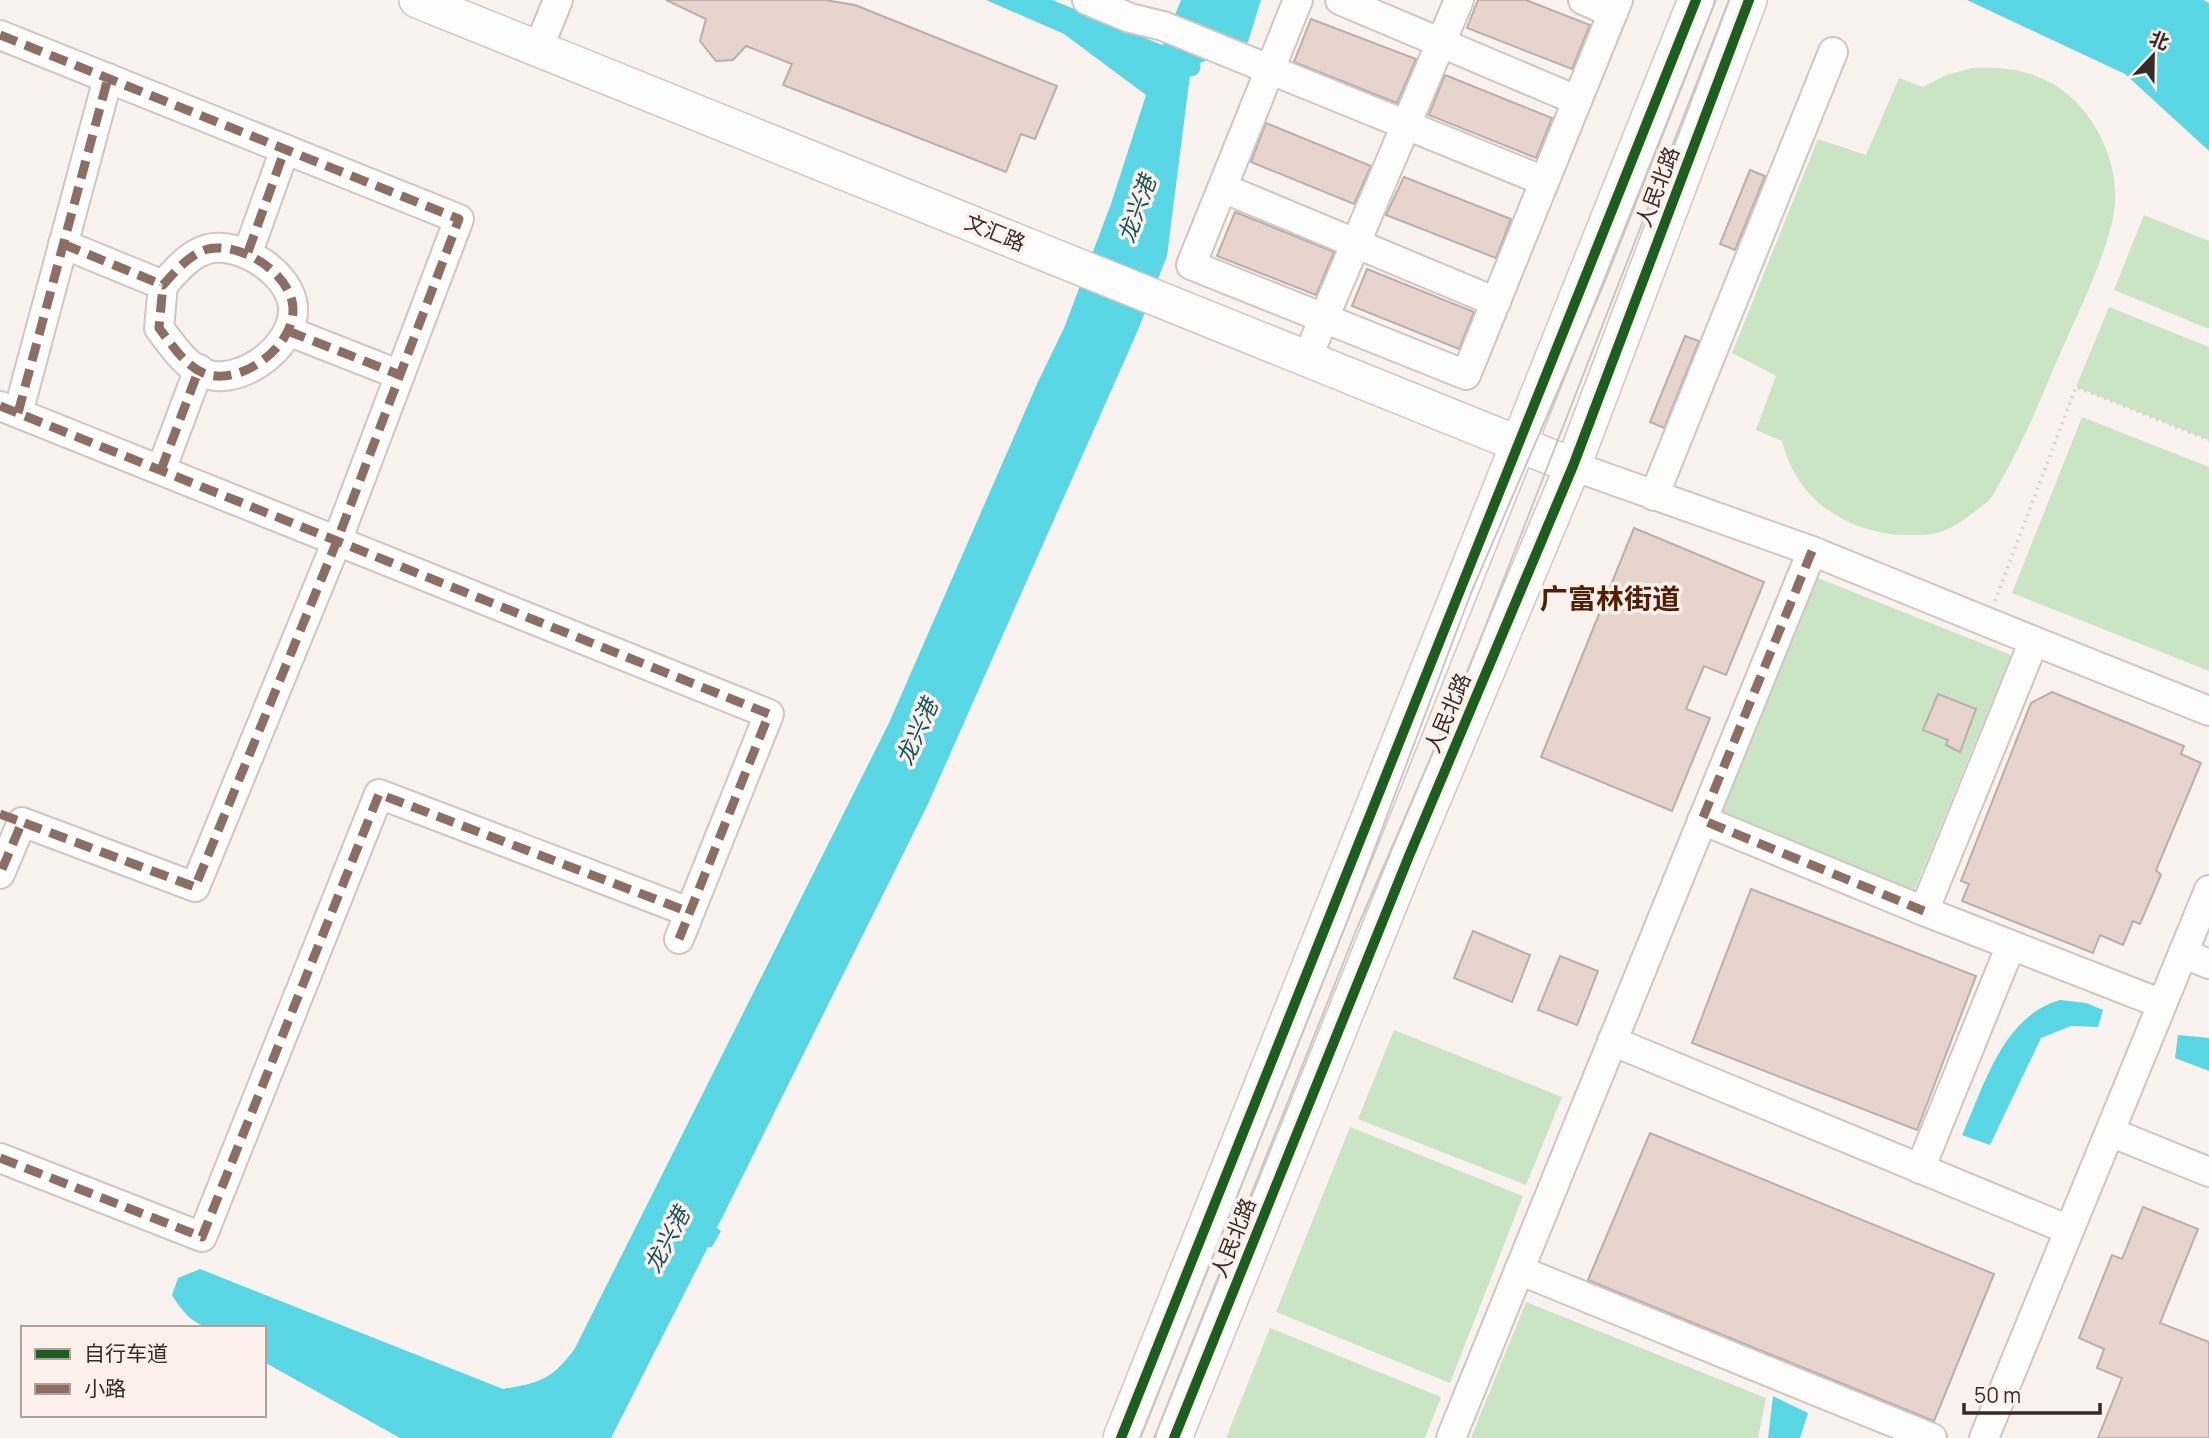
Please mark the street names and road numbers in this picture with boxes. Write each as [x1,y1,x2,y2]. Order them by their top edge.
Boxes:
street label: 人民北路 [1629,142,1685,231]
street label: 文汇路 [961,207,1030,257]
street label: 人民北路 [1418,668,1476,757]
street label: 人民北路 [1204,1193,1262,1282]

